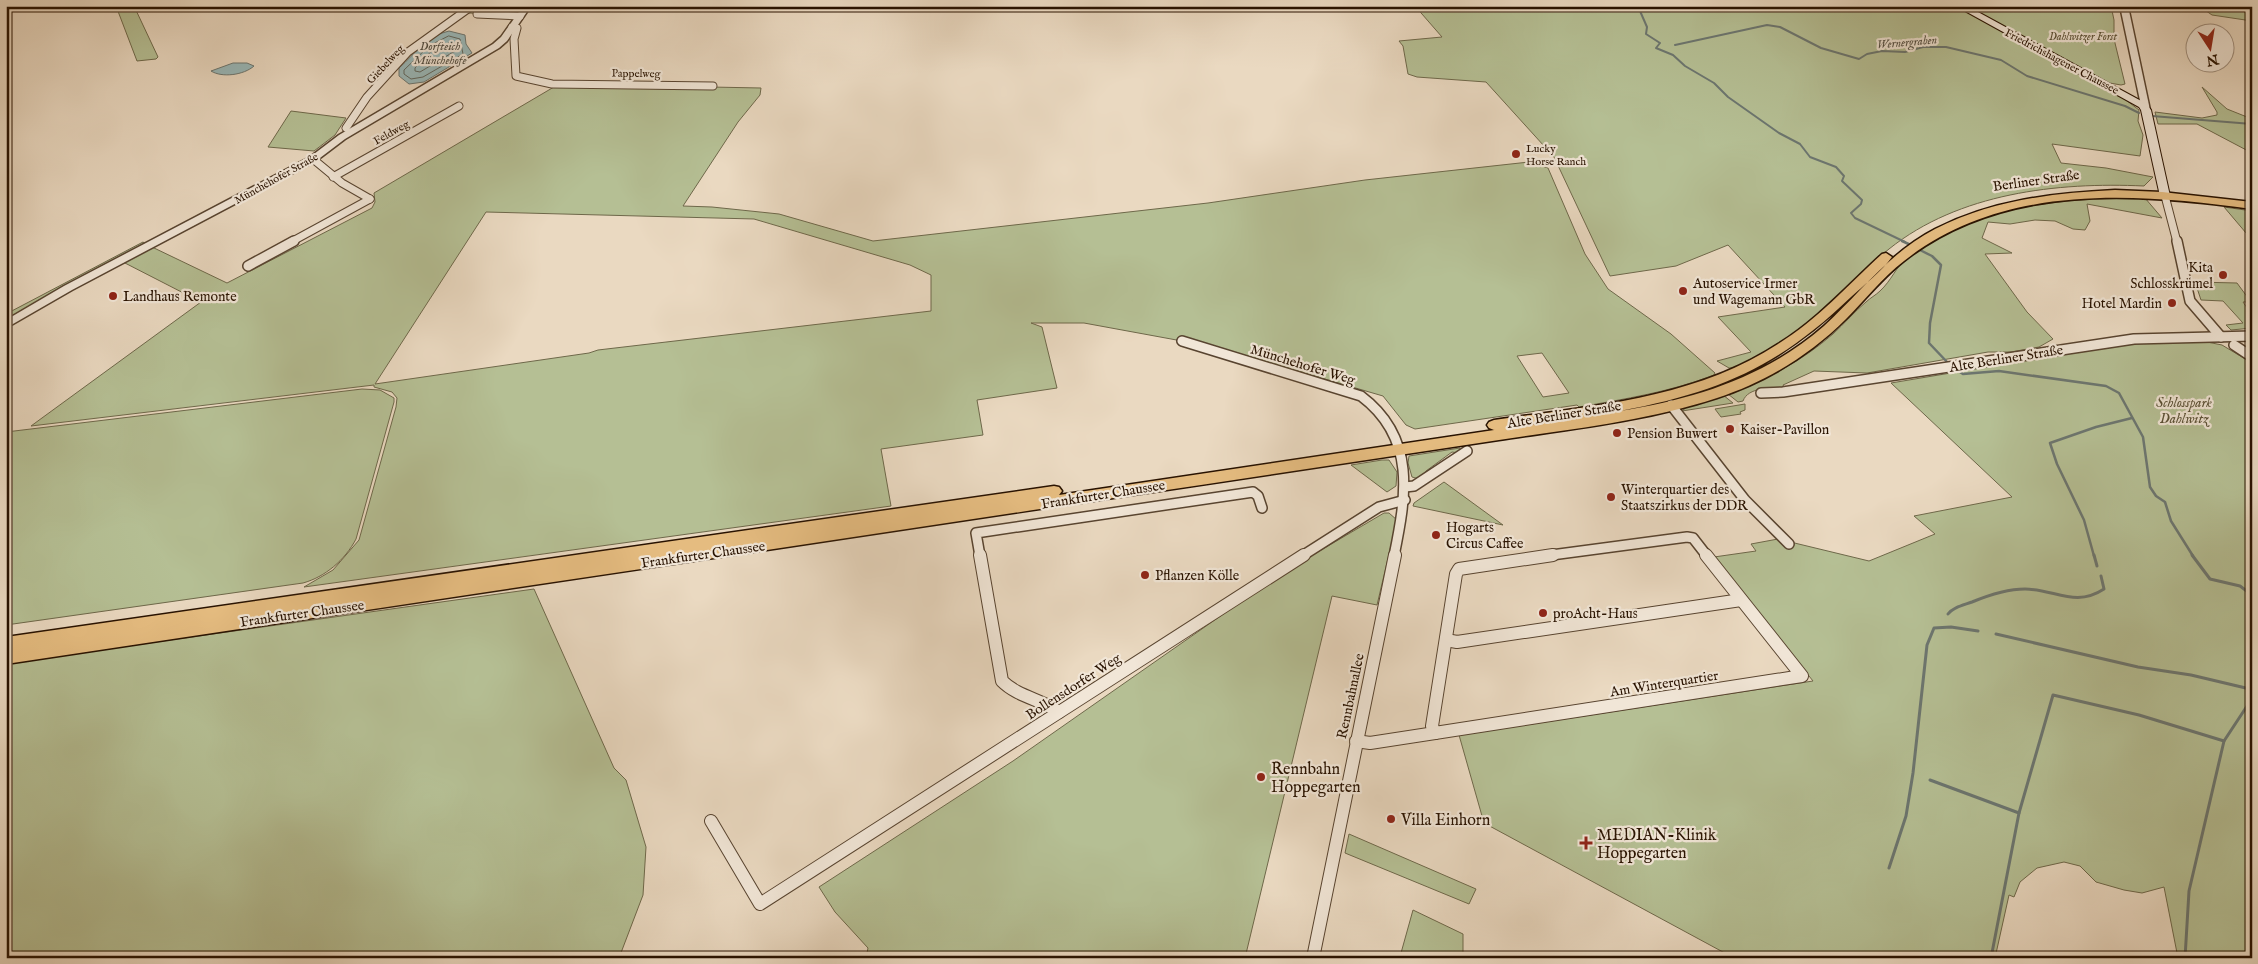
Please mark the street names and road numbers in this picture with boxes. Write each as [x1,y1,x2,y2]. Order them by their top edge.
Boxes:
street label: Friedrichshagener Chaussee [2002,26,2121,98]
street label: Giebelweg [364,41,408,87]
street label: Pappelweg [611,67,662,81]
street label: Feldweg [371,117,413,148]
street label: Münchehofer Straße [232,150,321,208]
street label: Berliner Straße [1992,166,2081,196]
street label: Münchehofer Weg [1248,340,1358,390]
street label: Alte Berliner Straße [1947,341,2065,377]
street label: Alte Berliner Straße [1505,397,1623,433]
street label: Frankfurter Chaussee [1040,476,1167,514]
street label: Frankfurter Chaussee [640,537,767,573]
street label: Frankfurter Chaussee [239,596,366,632]
street label: Bollensdorfer Weg [1023,649,1125,724]
street label: Rennbahnallee [1333,651,1369,741]
street label: Am Winterquartier [1608,667,1720,702]

